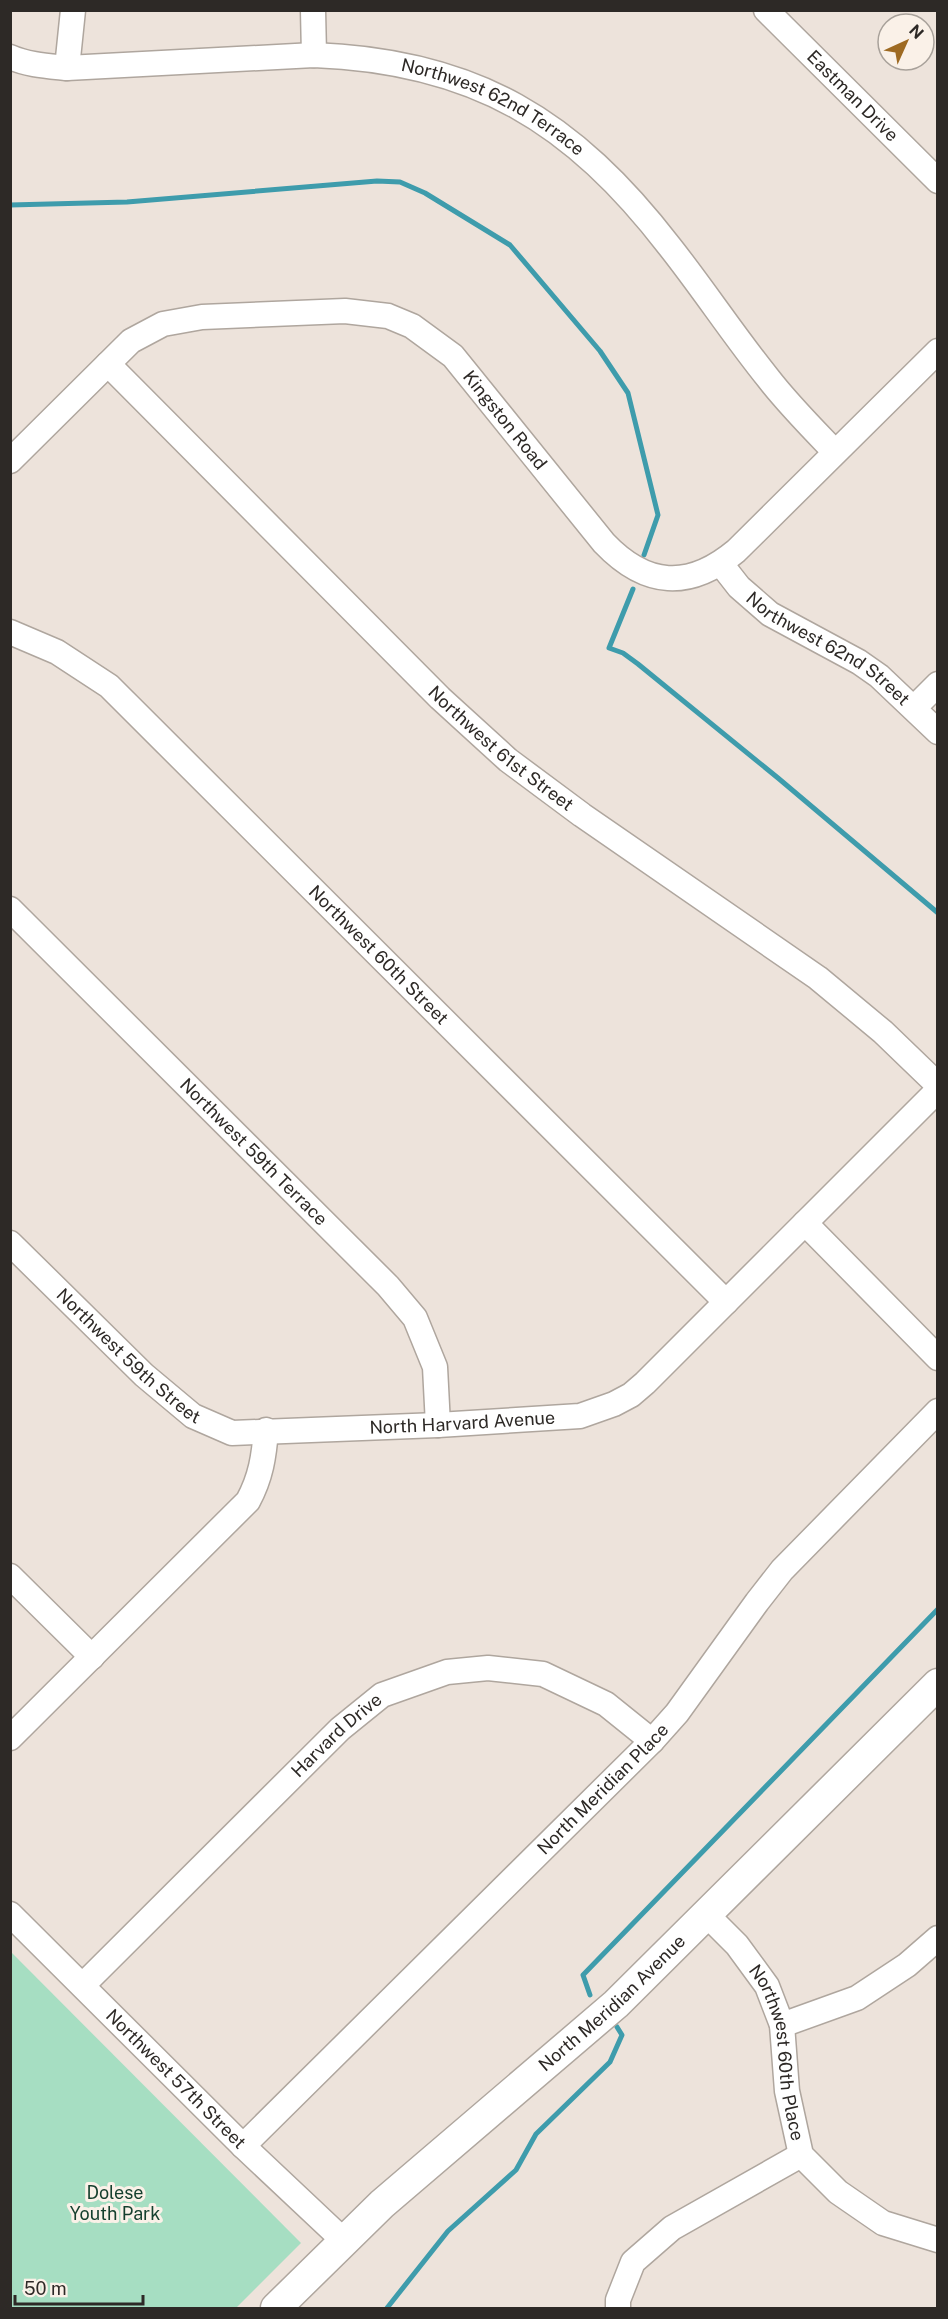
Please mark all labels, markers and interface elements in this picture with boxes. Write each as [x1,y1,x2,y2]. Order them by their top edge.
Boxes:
north arrow [876,12,936,72]
text: N [905,21,927,43]
street label: Eastman Drive [803,46,903,145]
street label: Northwest 62nd Terrace [399,54,589,160]
street label: Kingston Road [459,366,552,474]
street label: Northwest 62nd Street [742,587,914,709]
street label: Northwest 61st Street [424,681,578,815]
street label: Northwest 60th Street [305,881,453,1029]
street label: Northwest 59th Terrace [176,1074,332,1230]
street label: Northwest 59th Street [52,1284,203,1428]
street label: North Harvard Avenue [369,1407,556,1438]
street label: Harvard Drive [287,1689,386,1781]
street label: North Meridian Place [533,1719,673,1858]
street label: North Meridian Avenue [534,1930,689,2075]
street label: Northwest 60th Place [745,1960,809,2143]
street label: Northwest 57th Street [102,2005,250,2153]
park label: Dolese Youth Park [70,2182,160,2224]
scale bar [15,2268,142,2306]
text: 50 m [24,2278,67,2299]

